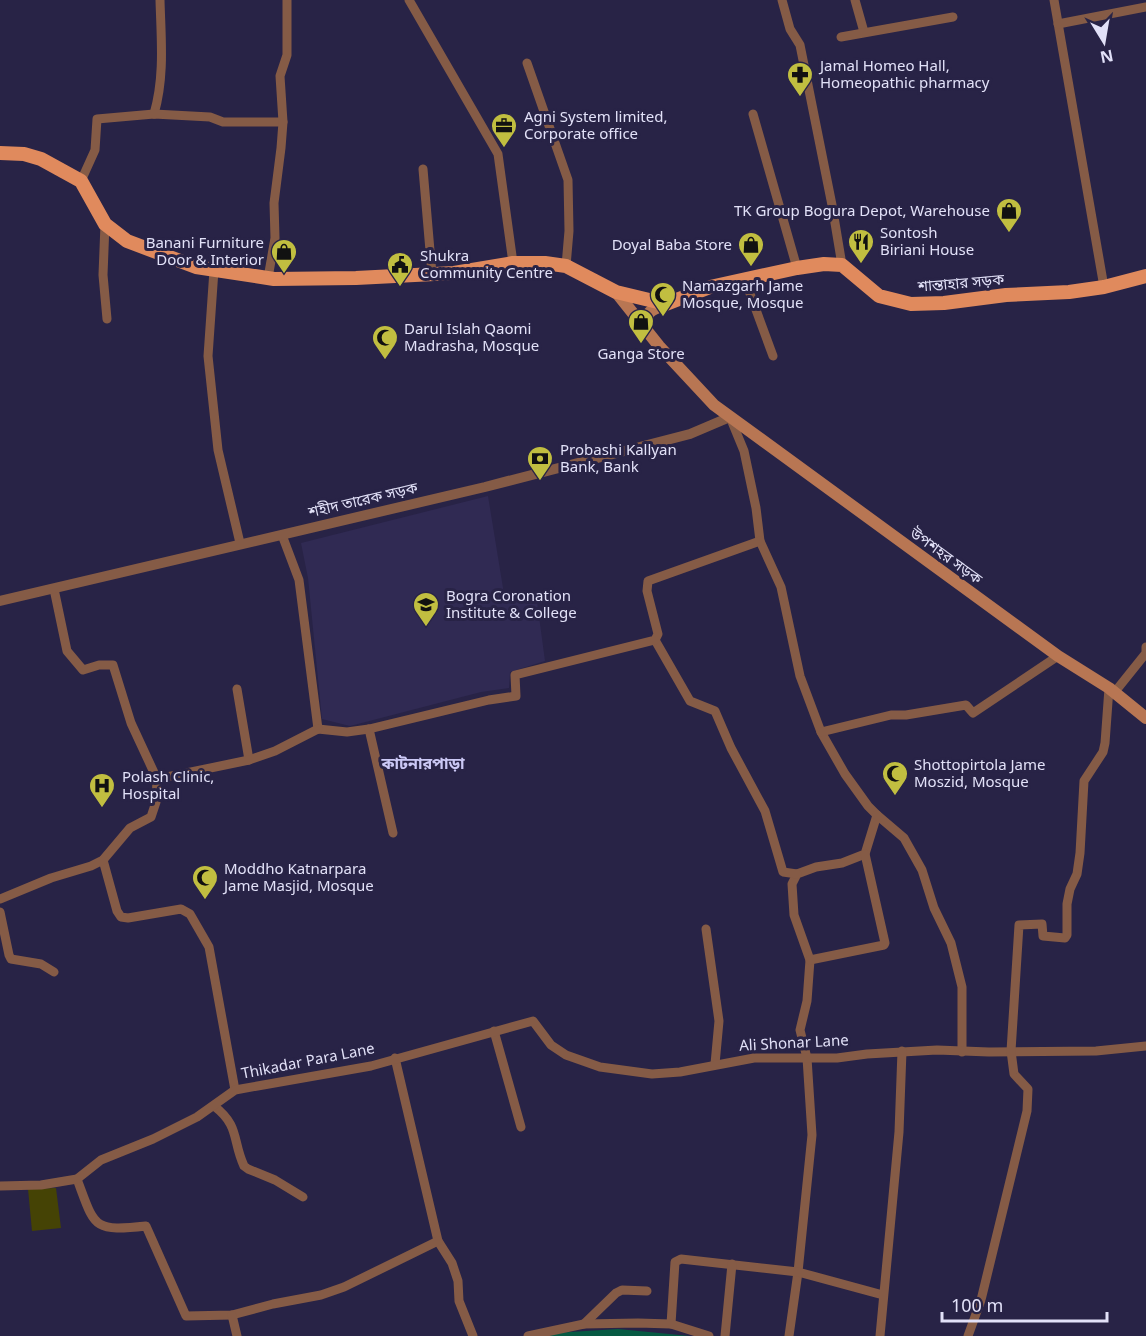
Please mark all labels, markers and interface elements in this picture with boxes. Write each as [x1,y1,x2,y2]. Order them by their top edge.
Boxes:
north arrow [1074,12,1134,72]
text: N [1098,45,1115,69]
place label: Jamal Homeo Hall, Homeopathic pharmacy [818,55,990,92]
pharmacy icon: Jamal Homeo Hall, Homeopathic pharmacy [785,60,815,98]
place label: Agni System limited, Corporate office [524,106,667,143]
office icon: Agni System limited, Corporate office [489,111,519,149]
shop icon: TK Group Bogura Depot, Warehouse [994,196,1024,234]
place label: TK Group Bogura Depot, Warehouse [734,200,990,220]
place label: Sontosh Biriani House [880,222,974,259]
restaurant icon: Sontosh Biriani House [846,227,876,265]
shop icon: Doyal Baba Store [736,230,766,268]
place label: Banani Furniture Door & Interior [146,232,264,269]
place label: Doyal Baba Store [612,234,732,254]
shop icon: Banani Furniture Door & Interior [269,237,299,275]
place label: Shukra Community Centre [420,245,553,282]
public building icon: Shukra Community Centre [385,250,415,288]
street label: শান্তাহার সড়ক [916,268,1006,296]
place label: Namazgarh Jame Mosque, Mosque [682,275,804,312]
mosque icon: Namazgarh Jame Mosque, Mosque [648,280,678,318]
shop icon: Ganga Store [626,307,656,345]
place label: Darul Islah Qaomi Madrasha, Mosque [404,318,539,355]
mosque icon: Darul Islah Qaomi Madrasha, Mosque [370,323,400,361]
place label: Ganga Store [597,343,685,363]
place label: Probashi Kallyan Bank, Bank [560,439,677,476]
bank icon: Probashi Kallyan Bank, Bank [525,444,555,482]
street label: শহীদ তারেক সড়ক [305,477,420,522]
street label: উপশহর সড়ক [906,522,987,589]
place label: Bogra Coronation Institute & College [446,585,577,622]
school or university icon: Bogra Coronation Institute & College [411,590,441,628]
district label: কাটনারপাড়া [380,752,465,774]
place label: Shottopirtola Jame Moszid, Mosque [914,754,1045,791]
mosque icon: Shottopirtola Jame Moszid, Mosque [880,759,910,797]
place label: Polash Clinic, Hospital [122,766,214,803]
hospital icon: Polash Clinic, Hospital [87,771,117,809]
place label: Moddho Katnarpara Jame Masjid, Mosque [222,858,374,895]
mosque icon: Moddho Katnarpara Jame Masjid, Mosque [190,863,220,901]
street label: Ali Shonar Lane [739,1029,849,1055]
street label: Thikadar Para Lane [239,1037,376,1083]
scale bar [942,1285,1107,1323]
text: 100 m [951,1293,1003,1317]

